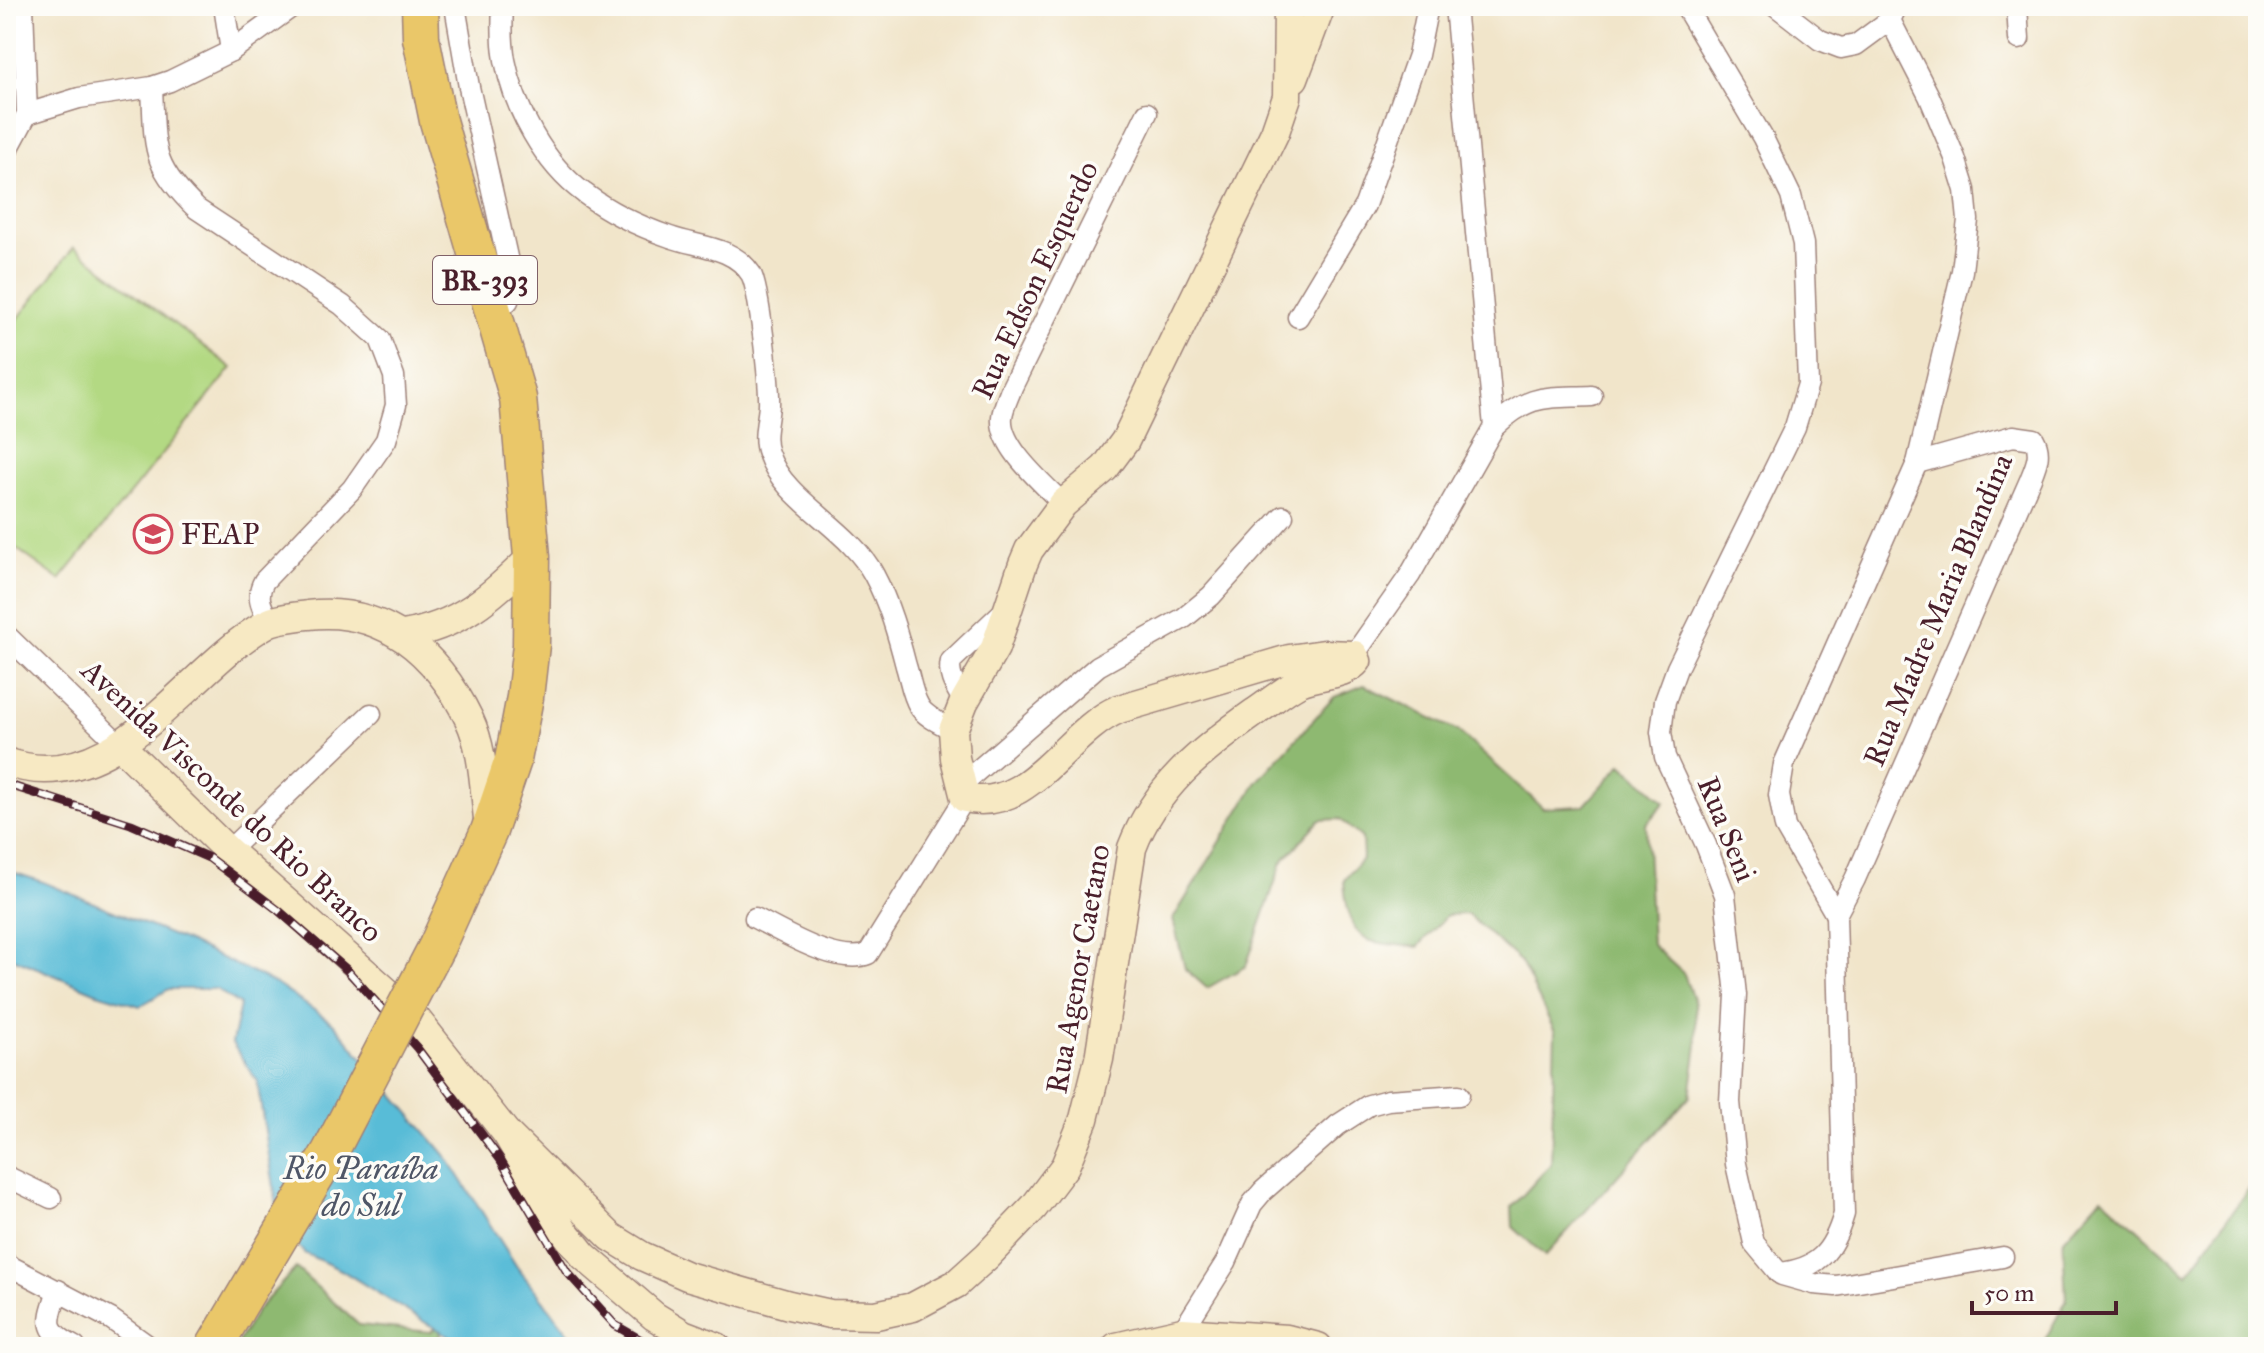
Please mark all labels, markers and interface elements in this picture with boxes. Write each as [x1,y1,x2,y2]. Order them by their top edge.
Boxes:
street label: Rua Edson Esquerdo [964,155,1106,405]
road number: BR-393 [433,256,537,304]
street label: Rua Madre Maria Blandina [1856,448,2020,772]
school or university icon: FEAP [132,513,174,555]
place label: FEAP [181,516,259,552]
street label: Avenida Visconde do Rio Branco [73,651,390,950]
street label: Rua Seni [1690,771,1764,887]
street label: Rua Agenor Caetano [1038,842,1118,1096]
water label: Rio Paraíba do Sul [282,1149,439,1225]
scale bar [1972,1265,2116,1315]
text: 50 m [1984,1278,2034,1308]

